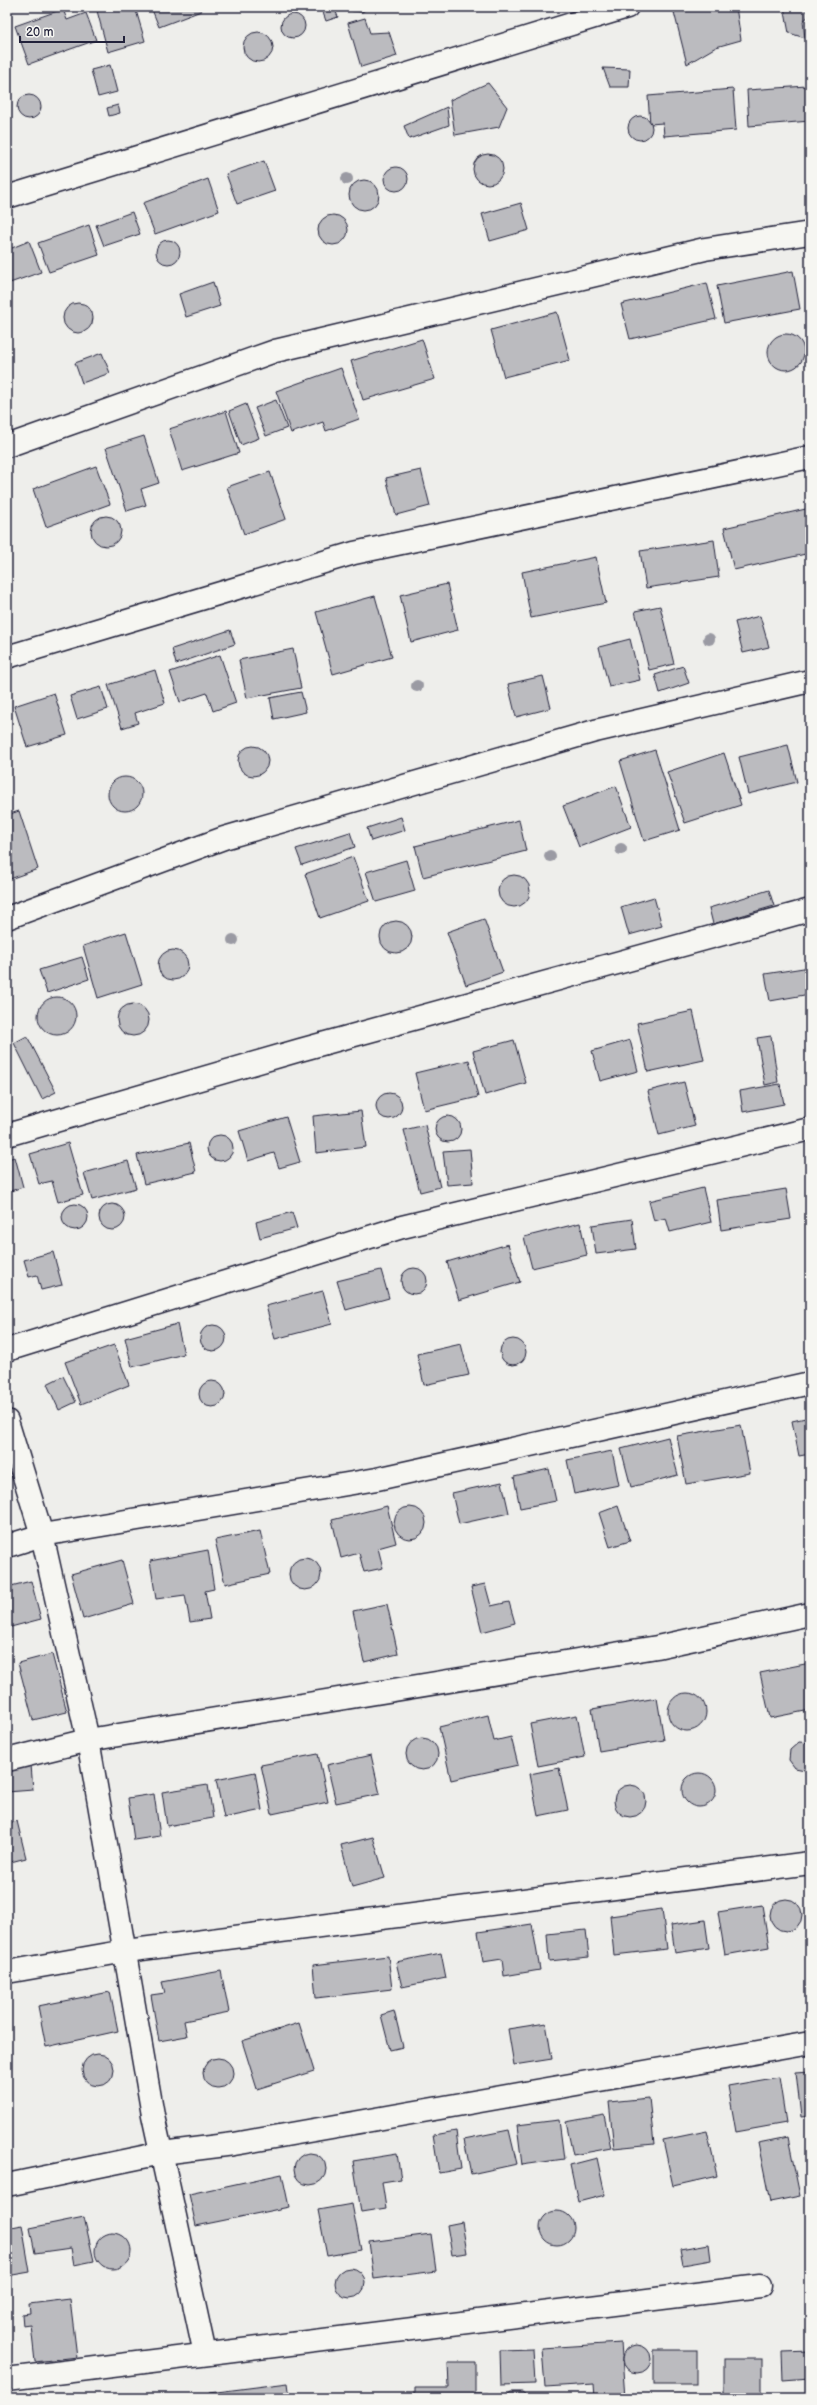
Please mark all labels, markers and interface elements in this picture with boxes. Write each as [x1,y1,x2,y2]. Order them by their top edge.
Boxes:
scale bar [20,18,124,44]
text: 20 m [26,25,53,40]

